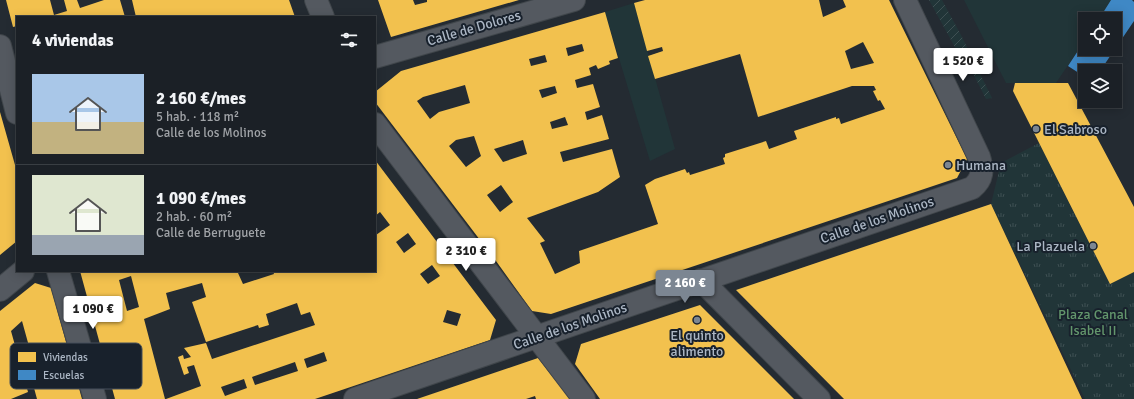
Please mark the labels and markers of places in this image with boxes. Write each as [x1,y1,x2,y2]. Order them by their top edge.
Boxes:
pin: 1 520 € [926,48,1000,82]
place label: El Sabroso [1044,121,1107,138]
marker: El Sabroso [1031,124,1041,134]
place label: Humana [956,157,1006,174]
marker: Humana [943,160,953,170]
pin: 2 310 € [429,238,503,272]
place label: La Plazuela [1016,238,1085,255]
marker: La Plazuela [1088,241,1098,251]
pin: 2 160 € [648,270,722,304]
pin: 1 090 € [56,296,130,330]
marker: El quinto alimento [692,315,702,325]
place label: El quinto alimento [670,327,724,360]

